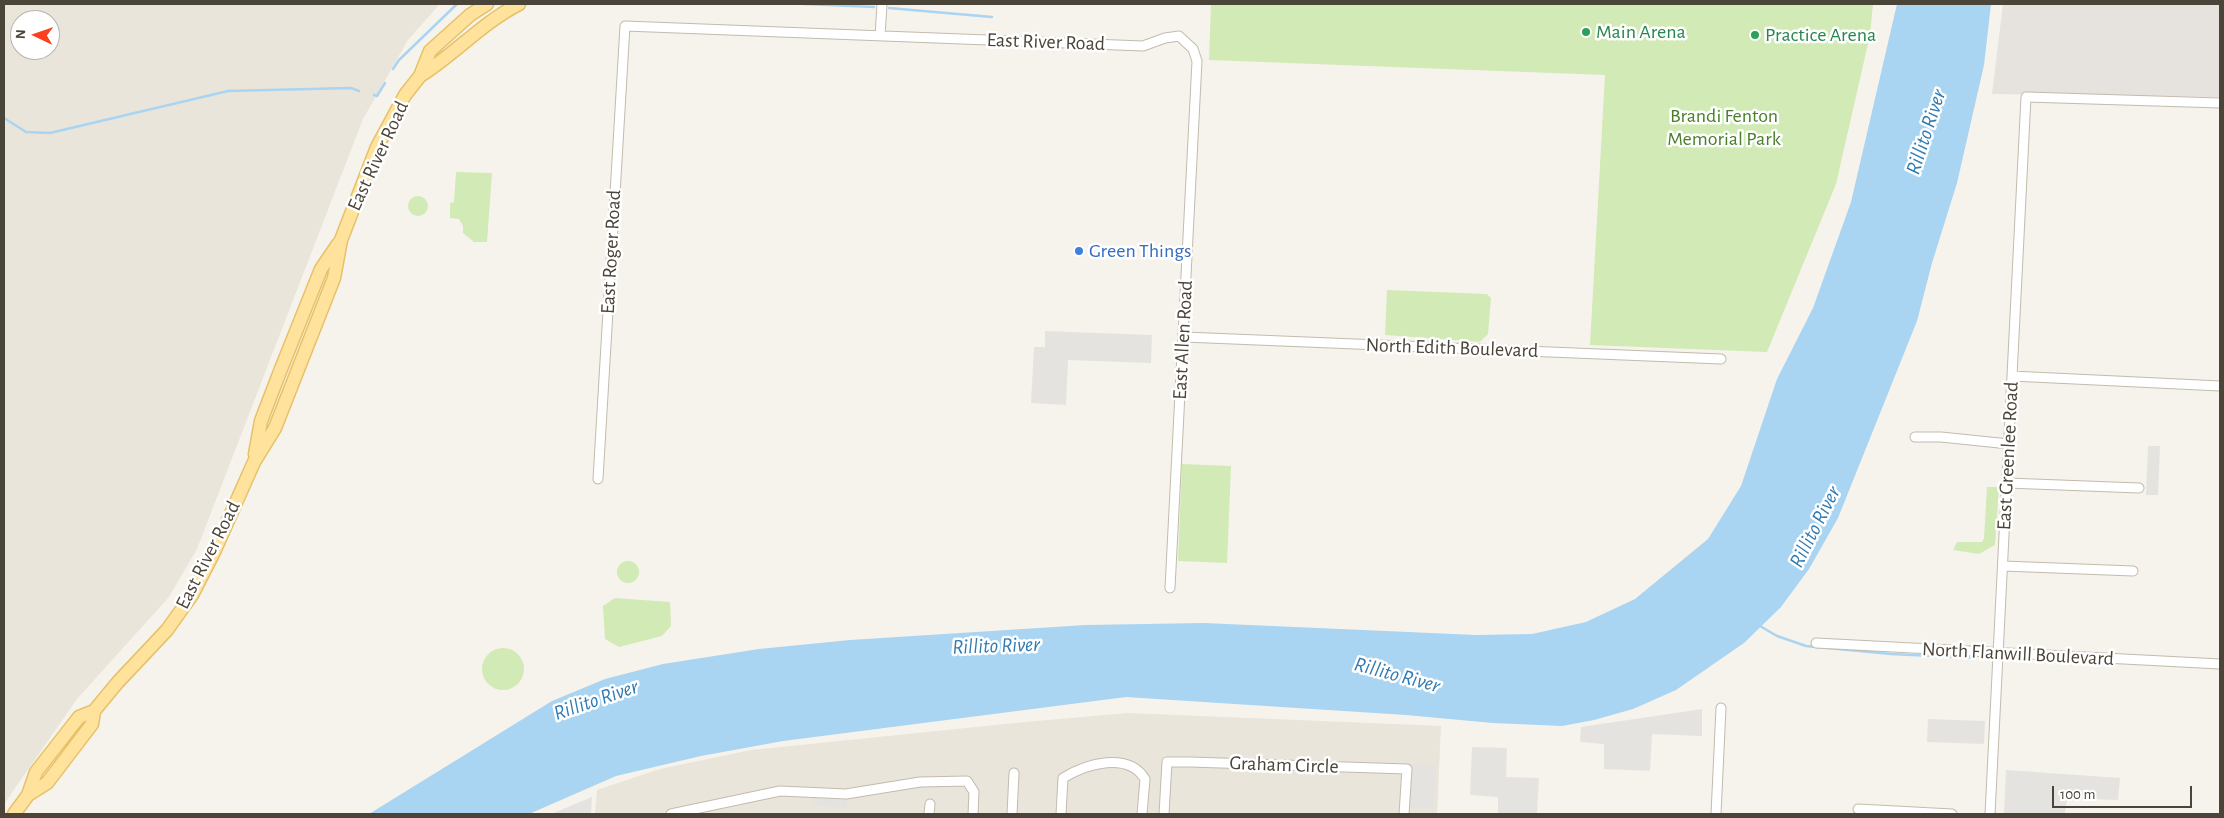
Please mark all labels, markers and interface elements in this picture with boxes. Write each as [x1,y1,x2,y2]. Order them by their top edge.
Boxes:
north arrow [10,10,60,60]
place label: Main Arena [1596,20,1686,44]
place label: Practice Arena [1765,23,1876,47]
marker: Main Arena [1580,26,1592,38]
street label: East River Road [986,28,1106,56]
text: N [14,29,28,40]
marker: Practice Arena [1749,29,1761,41]
water label: Rillito River [1900,86,1952,178]
street label: East River Road [342,97,414,215]
park label: Brandi Fenton Memorial Park [1667,104,1781,151]
street label: East Roger Road [596,189,626,315]
place label: Green Things [1089,239,1191,263]
marker: Green Things [1073,245,1085,257]
street label: East Allen Road [1168,280,1198,400]
street label: North Edith Boulevard [1365,333,1539,363]
street label: East Greenlee Road [1992,381,2024,531]
water label: Rillito River [1784,482,1846,572]
street label: East River Road [170,497,246,613]
water label: Rillito River [952,632,1040,660]
street label: North Flanwill Boulevard [1921,637,2115,671]
water label: Rillito River [1351,651,1443,699]
water label: Rillito River [550,674,642,726]
street label: Graham Circle [1229,751,1339,779]
scale bar [2054,776,2194,808]
text: 100 m [2060,787,2095,802]

